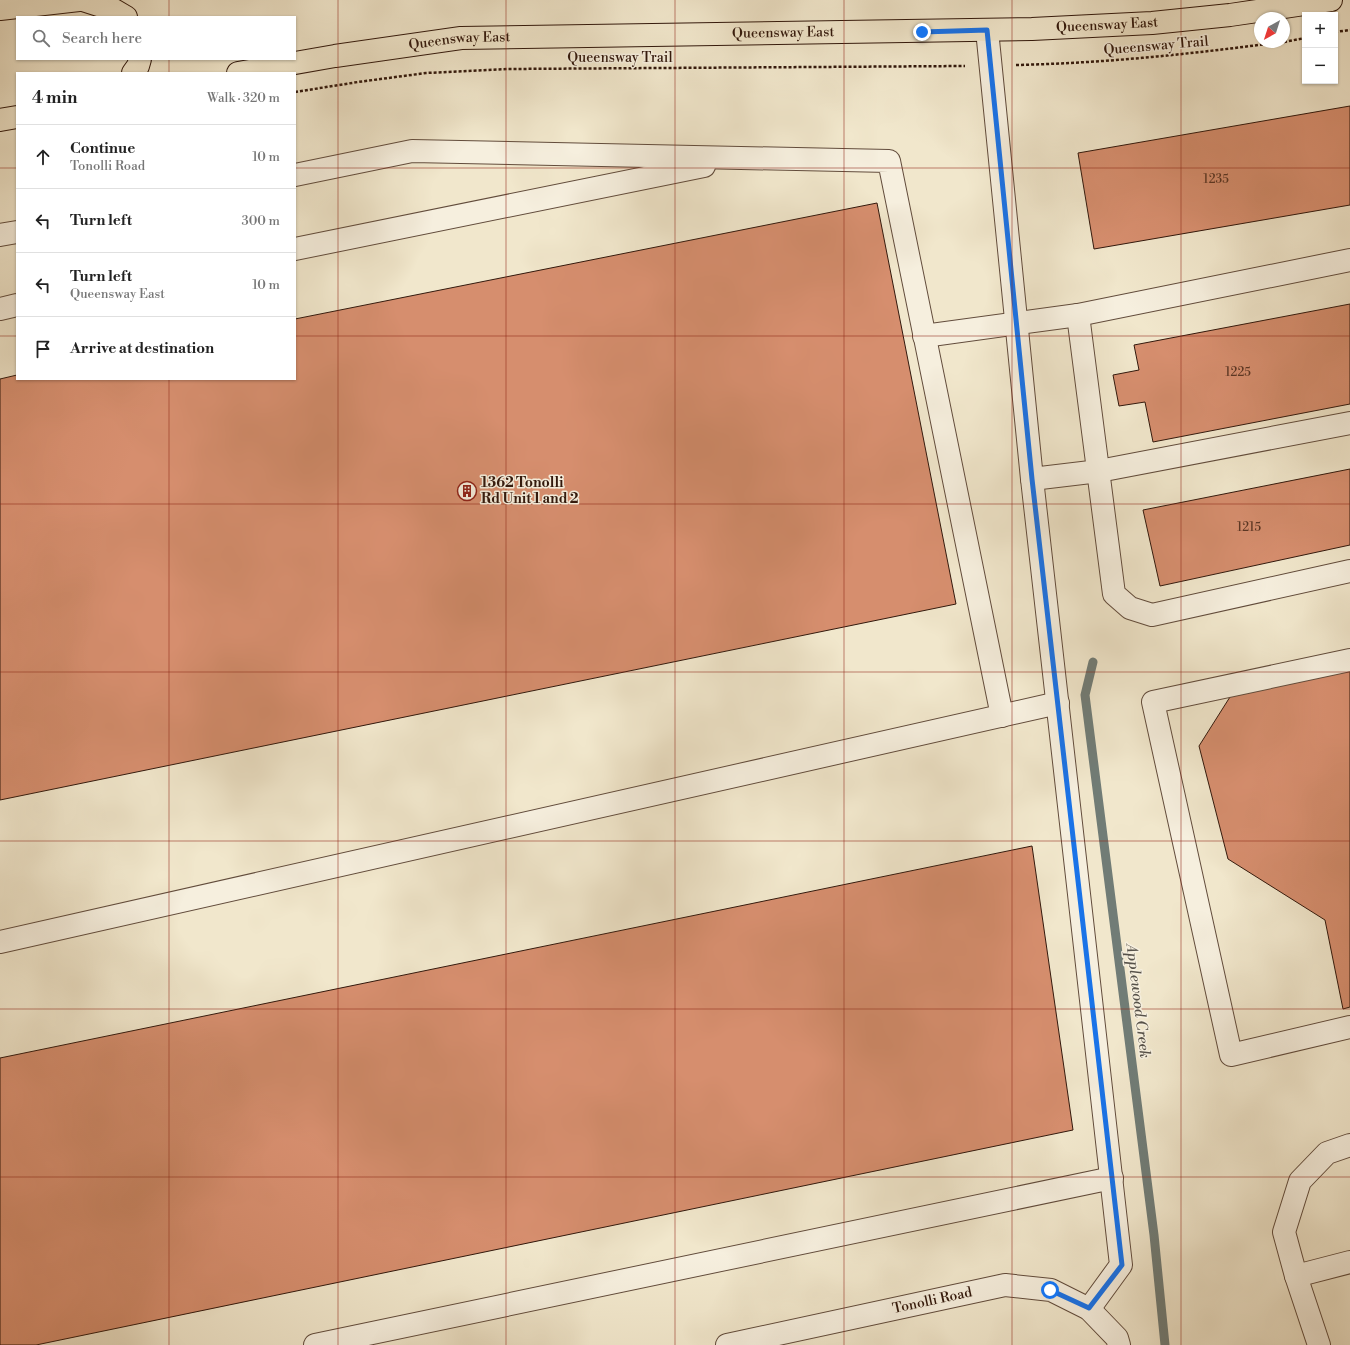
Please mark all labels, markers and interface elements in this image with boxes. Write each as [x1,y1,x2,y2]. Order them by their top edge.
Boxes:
north arrow [1254,12,1290,48]
map controls [1302,12,1338,84]
button: + [1302,12,1338,48]
street label: Queensway East [1056,13,1159,37]
search box [16,16,296,60]
street label: Queensway East [732,23,835,43]
route end [913,23,931,41]
icon: search [30,27,52,49]
street label: Queensway East [407,28,511,54]
text: Search here [62,29,142,48]
street label: Queensway Trail [1103,32,1209,60]
button: − [1302,48,1338,84]
street label: Queensway Trail [567,49,673,67]
text: 4 min [32,87,77,109]
text: Walk · 320 m [207,90,280,106]
text: Continue [70,139,135,158]
icon: ahead [32,146,54,168]
text: 10 m [252,149,280,165]
text: Tonolli Road [70,158,145,174]
house number: 1235 [1203,172,1229,187]
icon: left [32,210,54,232]
text: Turn left [70,211,132,230]
text: 300 m [242,213,280,229]
text: Turn left [70,267,132,286]
icon: left [32,274,54,296]
text: 10 m [252,277,280,293]
text: Queensway East [70,286,165,302]
icon: arrive [32,338,54,360]
text: Arrive at destination [70,339,214,358]
house number: 1225 [1225,365,1251,380]
place label: 1362 Tonolli Rd Unit 1 and 2 [481,474,579,508]
building icon: 1362 Tonolli Rd Unit 1 and 2 [456,480,478,502]
house number: 1215 [1237,520,1261,535]
water label: Applewood Creek [1121,941,1154,1059]
route start [1041,1281,1059,1299]
street label: Tonolli Road [891,1283,974,1318]

